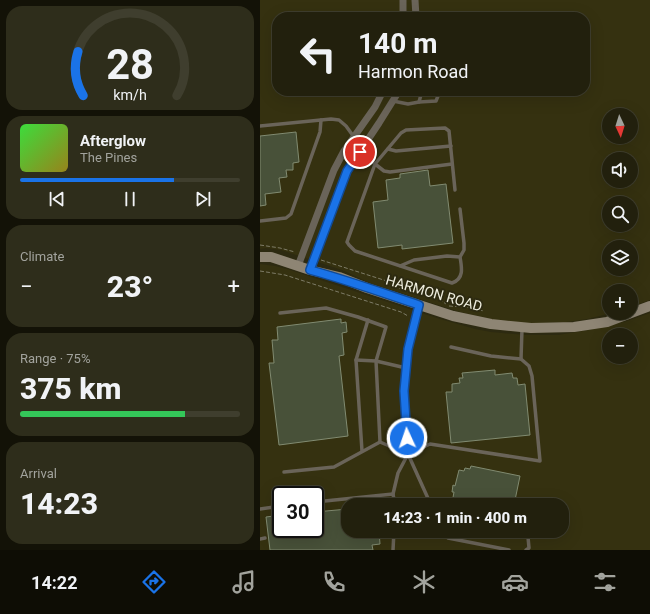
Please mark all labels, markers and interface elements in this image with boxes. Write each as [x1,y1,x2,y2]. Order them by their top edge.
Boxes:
text: 140 m [358,27,437,60]
icon: left [292,28,344,80]
text: 28 [106,40,154,89]
text: Harmon Road [358,61,469,82]
text: km/h [113,87,147,103]
north arrow [602,108,638,144]
map controls [602,108,638,364]
text: Afterglow [80,132,146,150]
pin [343,135,377,169]
icon: arrive [349,141,371,163]
text: The Pines [80,150,137,165]
button: sound [602,152,638,188]
icon: previous [46,188,68,210]
icon: pause [119,188,141,210]
icon: next [192,188,214,210]
button: search [602,196,638,232]
button: layers [602,240,638,276]
text: Climate [20,249,64,264]
text: 23° [107,269,153,304]
street label: HARMON ROAD [384,272,484,314]
text: − [20,274,33,299]
text: + [228,274,240,299]
button: + [602,284,638,320]
button: − [602,328,638,364]
text: Range · 75% [20,351,90,366]
text: 375 km [20,371,122,406]
position arrow [386,417,428,459]
text: Arrival [20,466,57,481]
text: 14:23 [20,486,98,521]
speed limit sign: 30 [272,486,324,538]
text: 14:23 · 1 min · 400 m [383,509,527,527]
icon: directions [140,568,168,596]
icon: music [230,568,258,596]
icon: phone [320,568,348,596]
icon: climate [410,568,438,596]
icon: car [501,568,529,596]
icon: filters [591,568,619,596]
text: 14:22 [31,572,78,593]

